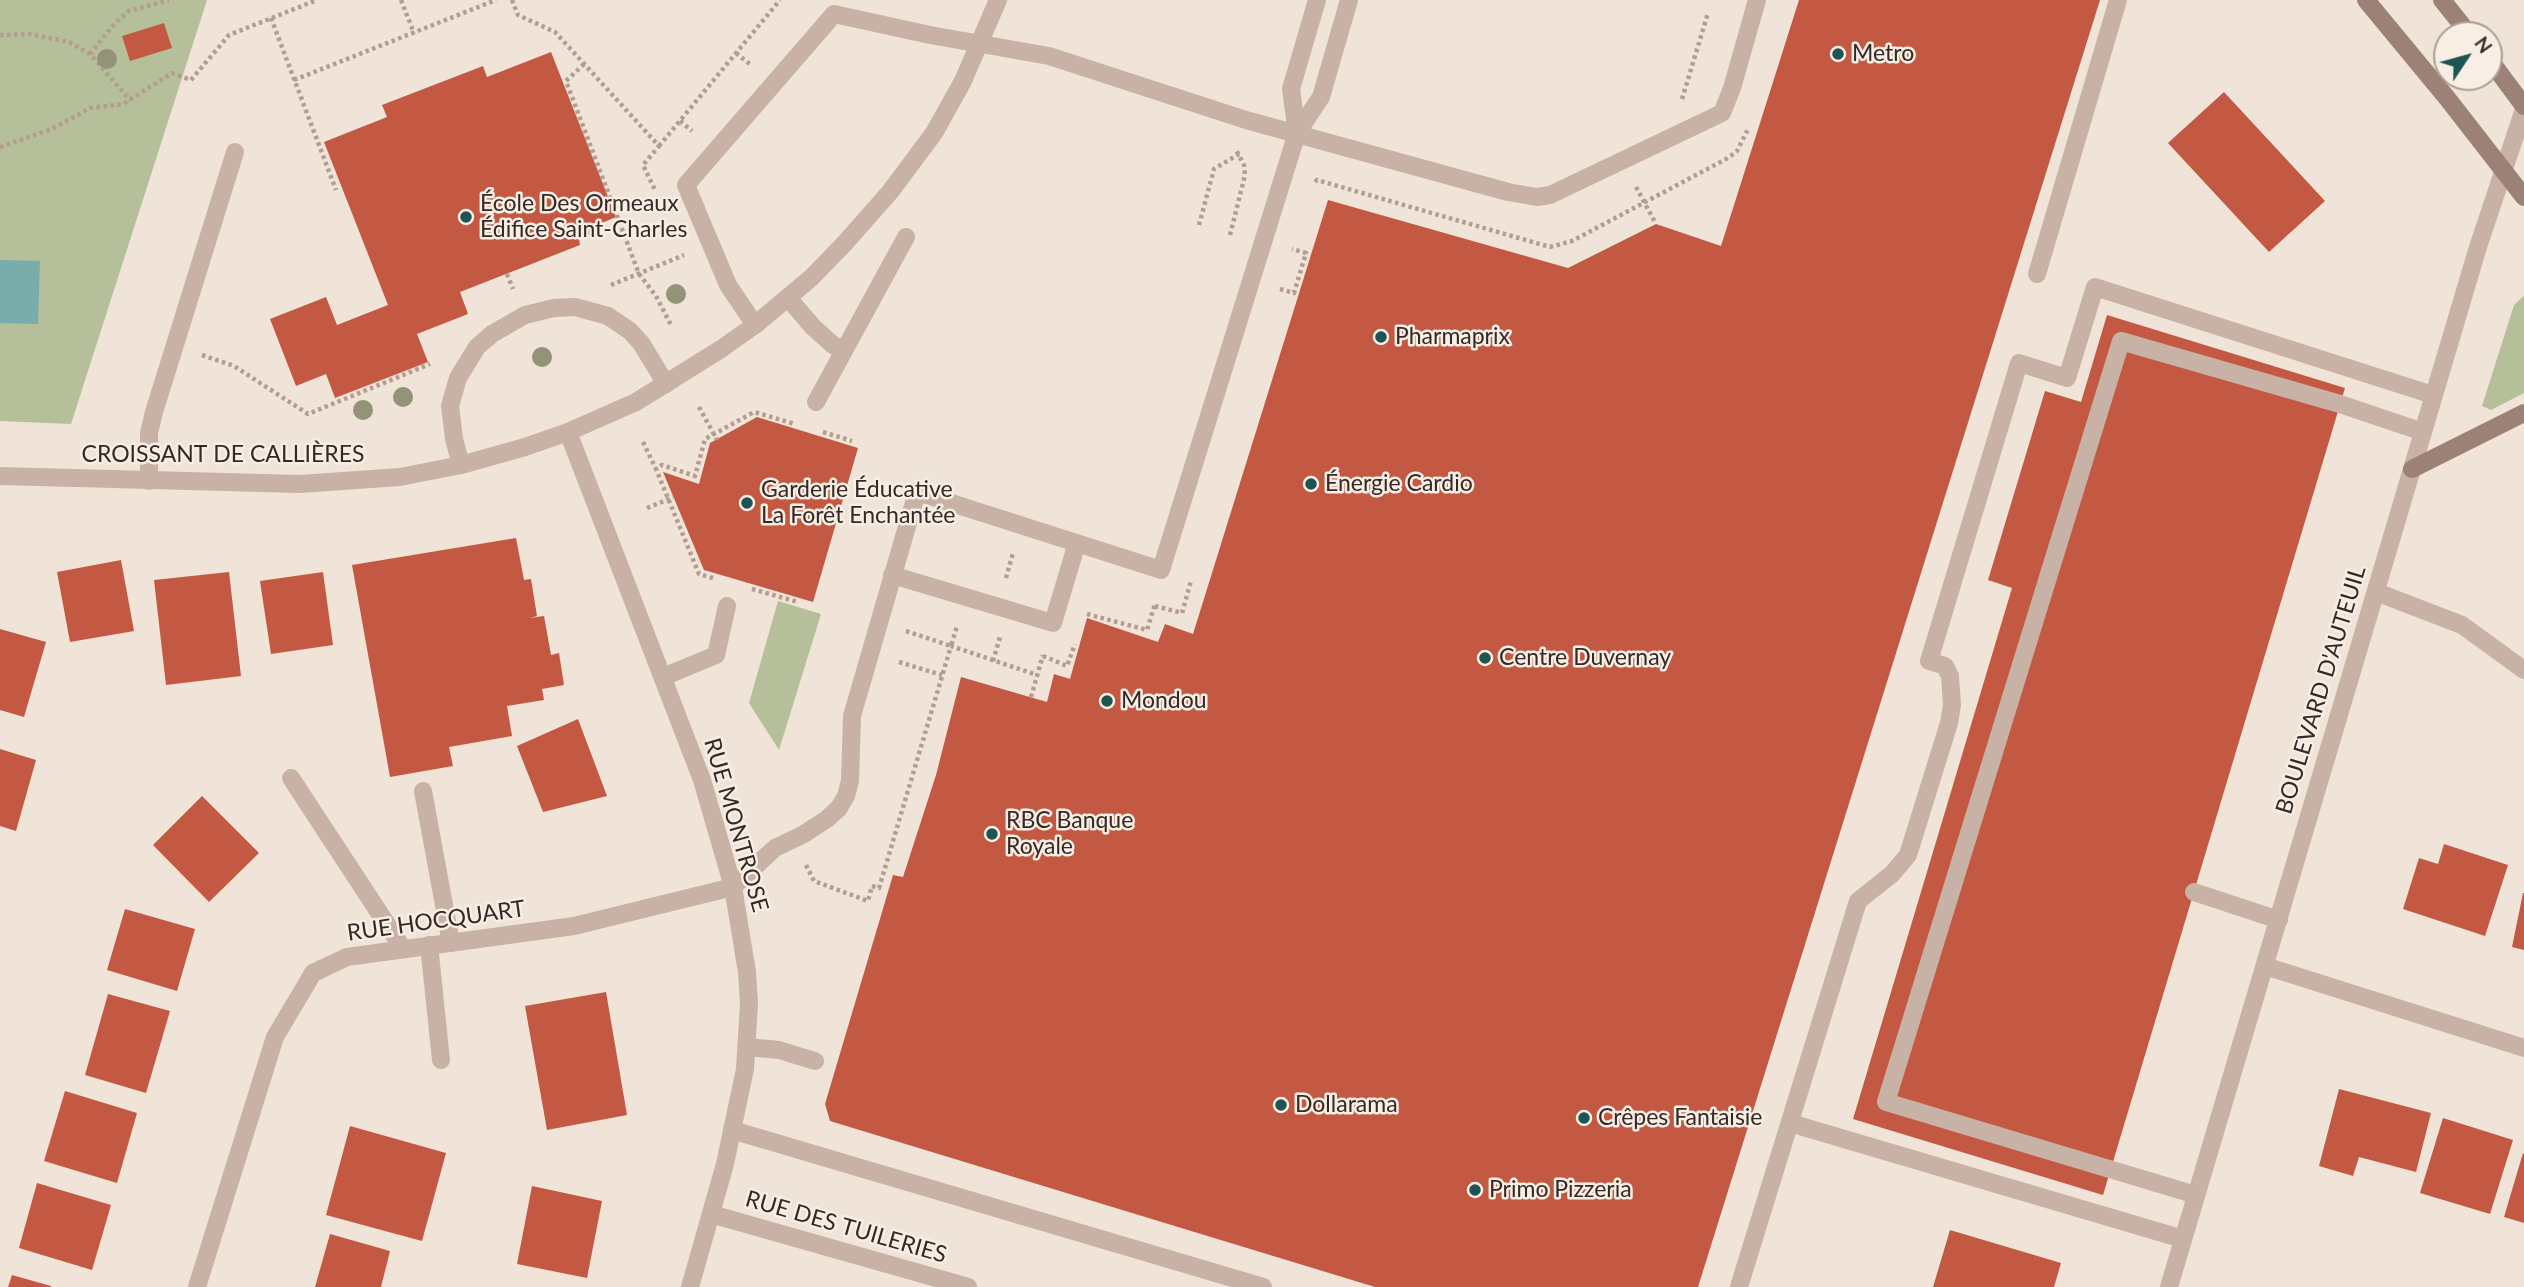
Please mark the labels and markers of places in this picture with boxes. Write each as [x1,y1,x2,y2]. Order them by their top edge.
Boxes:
place label: Metro [1852,40,1914,68]
marker: Metro [1830,46,1846,62]
place label: École Des Ormeaux Édifice Saint-Charles [480,190,687,244]
marker: École Des Ormeaux Édifice Saint-Charles [458,209,474,225]
place label: Pharmaprix [1395,323,1510,351]
marker: Pharmaprix [1373,329,1389,345]
place label: Énergie Cardio [1325,470,1473,498]
place label: Garderie Éducative La Forêt Enchantée [761,476,955,530]
marker: Énergie Cardio [1303,476,1319,492]
marker: Garderie Éducative La Forêt Enchantée [739,495,755,511]
place label: Centre Duvernay [1499,644,1671,672]
marker: Centre Duvernay [1477,650,1493,666]
place label: Mondou [1121,687,1207,715]
marker: Mondou [1099,693,1115,709]
place label: RBC Banque Royale [1006,807,1133,861]
marker: RBC Banque Royale [984,826,1000,842]
place label: Dollarama [1295,1091,1398,1119]
marker: Dollarama [1273,1097,1289,1113]
place label: Crêpes Fantaisie [1598,1104,1763,1132]
marker: Crêpes Fantaisie [1576,1110,1592,1126]
place label: Primo Pizzeria [1489,1176,1632,1204]
marker: Primo Pizzeria [1467,1182,1483,1198]

